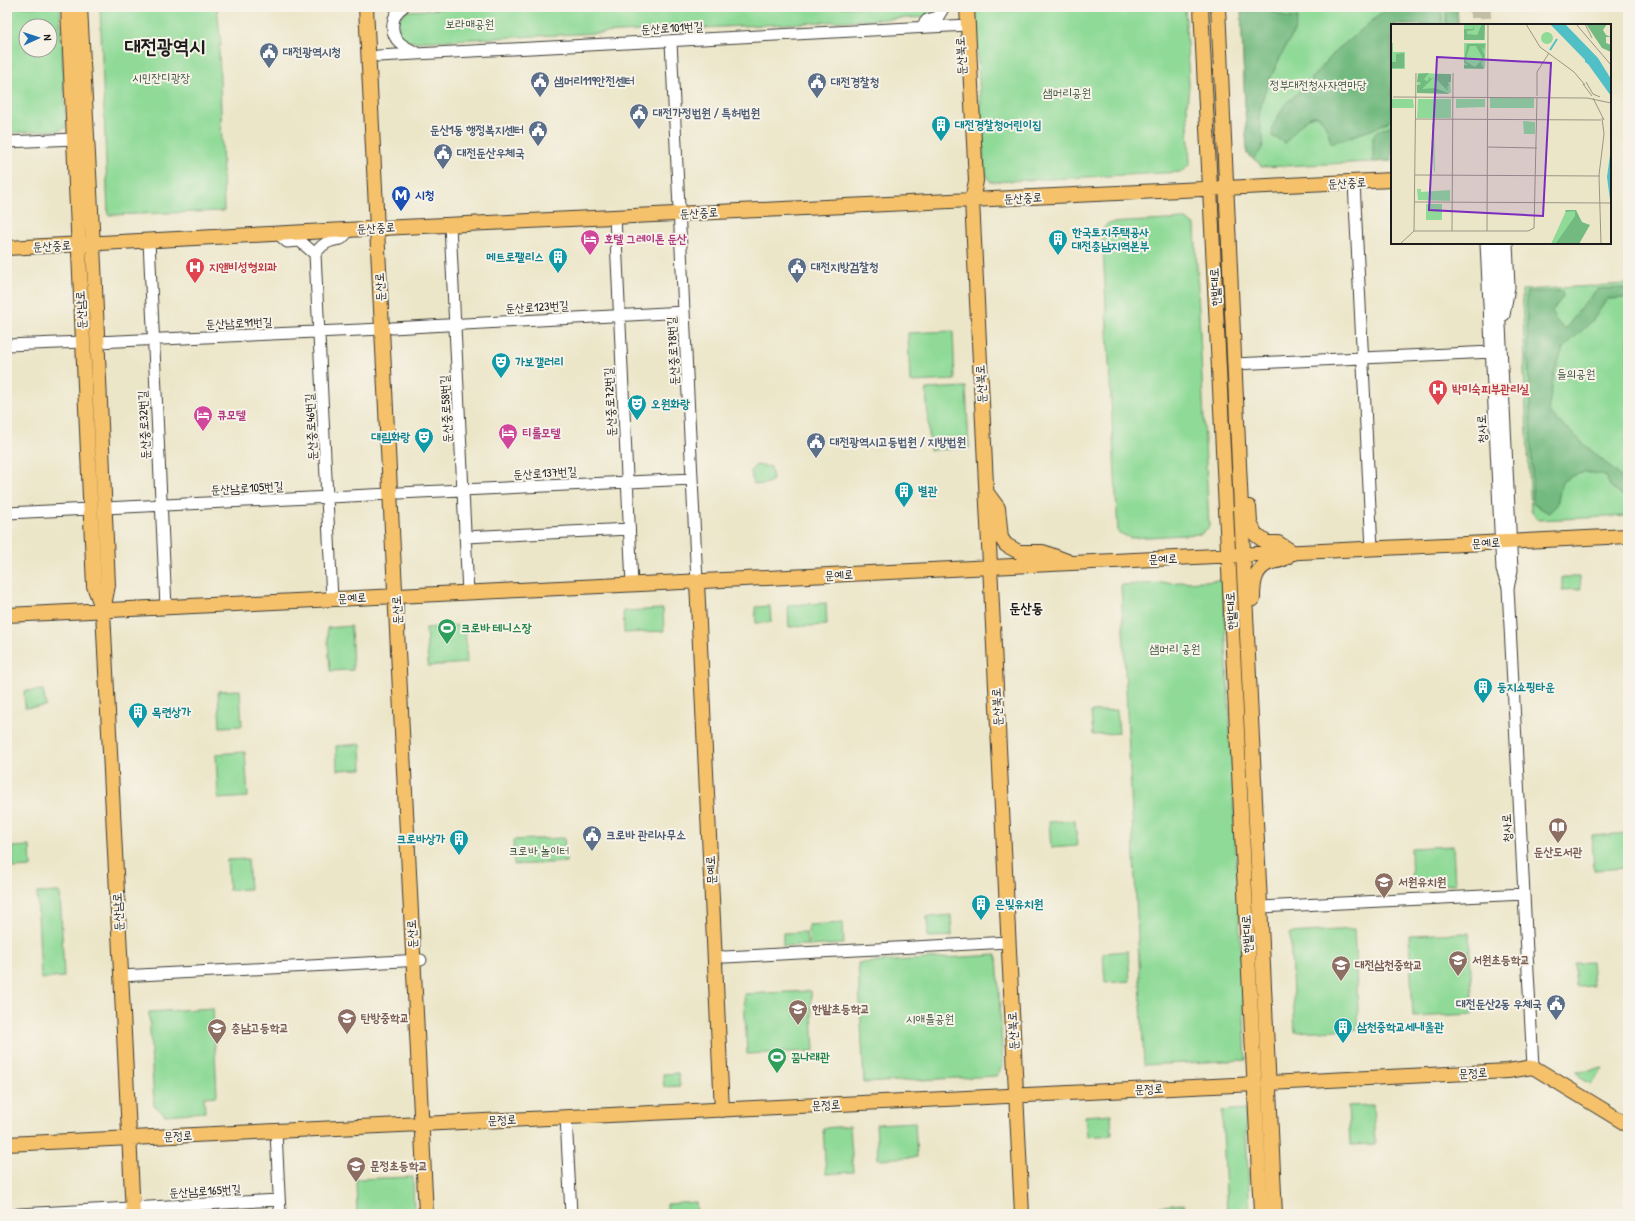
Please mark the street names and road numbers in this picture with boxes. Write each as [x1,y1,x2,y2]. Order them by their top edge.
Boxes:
street label: 둔산로101번길 [640,17,704,38]
street label: 둔산북로 [951,36,970,76]
street label: 둔산중로 [1327,173,1367,192]
street label: 둔산중로 [1003,188,1043,207]
street label: 둔산중로 [679,203,719,222]
street label: 둔산중로 [356,218,396,237]
street label: 둔산중로 [32,236,72,255]
street label: 한밭대로 [1205,267,1224,307]
street label: 둔산로 [370,272,389,302]
street label: 둔산남로 [71,290,90,330]
street label: 둔산로123번길 [505,296,570,317]
street label: 둔산남로91번길 [205,313,273,332]
street label: 둔산중로78번길 [662,316,683,386]
street label: 둔산북로 [971,364,990,404]
street label: 둔산중로72번길 [599,367,620,437]
street label: 둔산중로58번길 [435,374,456,444]
street label: 둔산중로32번길 [133,390,154,460]
street label: 둔산중로46번길 [300,393,321,461]
street label: 청사로 [1472,414,1491,444]
street label: 둔산로137번길 [513,462,578,483]
street label: 둔산남로105번길 [210,477,284,498]
street label: 문예로 [1471,533,1501,552]
street label: 문예로 [1148,549,1178,568]
street label: 문예로 [824,565,854,584]
street label: 문예로 [337,588,367,607]
street label: 한밭대로 [1221,591,1240,631]
street label: 둔산로 [387,595,406,625]
street label: 둔산북로 [987,687,1006,727]
street label: 청사로 [1497,813,1516,843]
street label: 문예로 [701,855,720,885]
street label: 둔산남로 [108,892,127,932]
street label: 한밭대로 [1237,914,1256,954]
street label: 둔산로 [402,919,421,949]
street label: 둔산북로 [1003,1011,1022,1051]
street label: 문정로 [1458,1063,1488,1082]
street label: 문정로 [1134,1079,1164,1098]
street label: 문정로 [811,1095,841,1114]
street label: 문정로 [487,1110,517,1129]
street label: 문정로 [163,1126,193,1145]
street label: 둔산남로165번길 [168,1180,242,1201]

